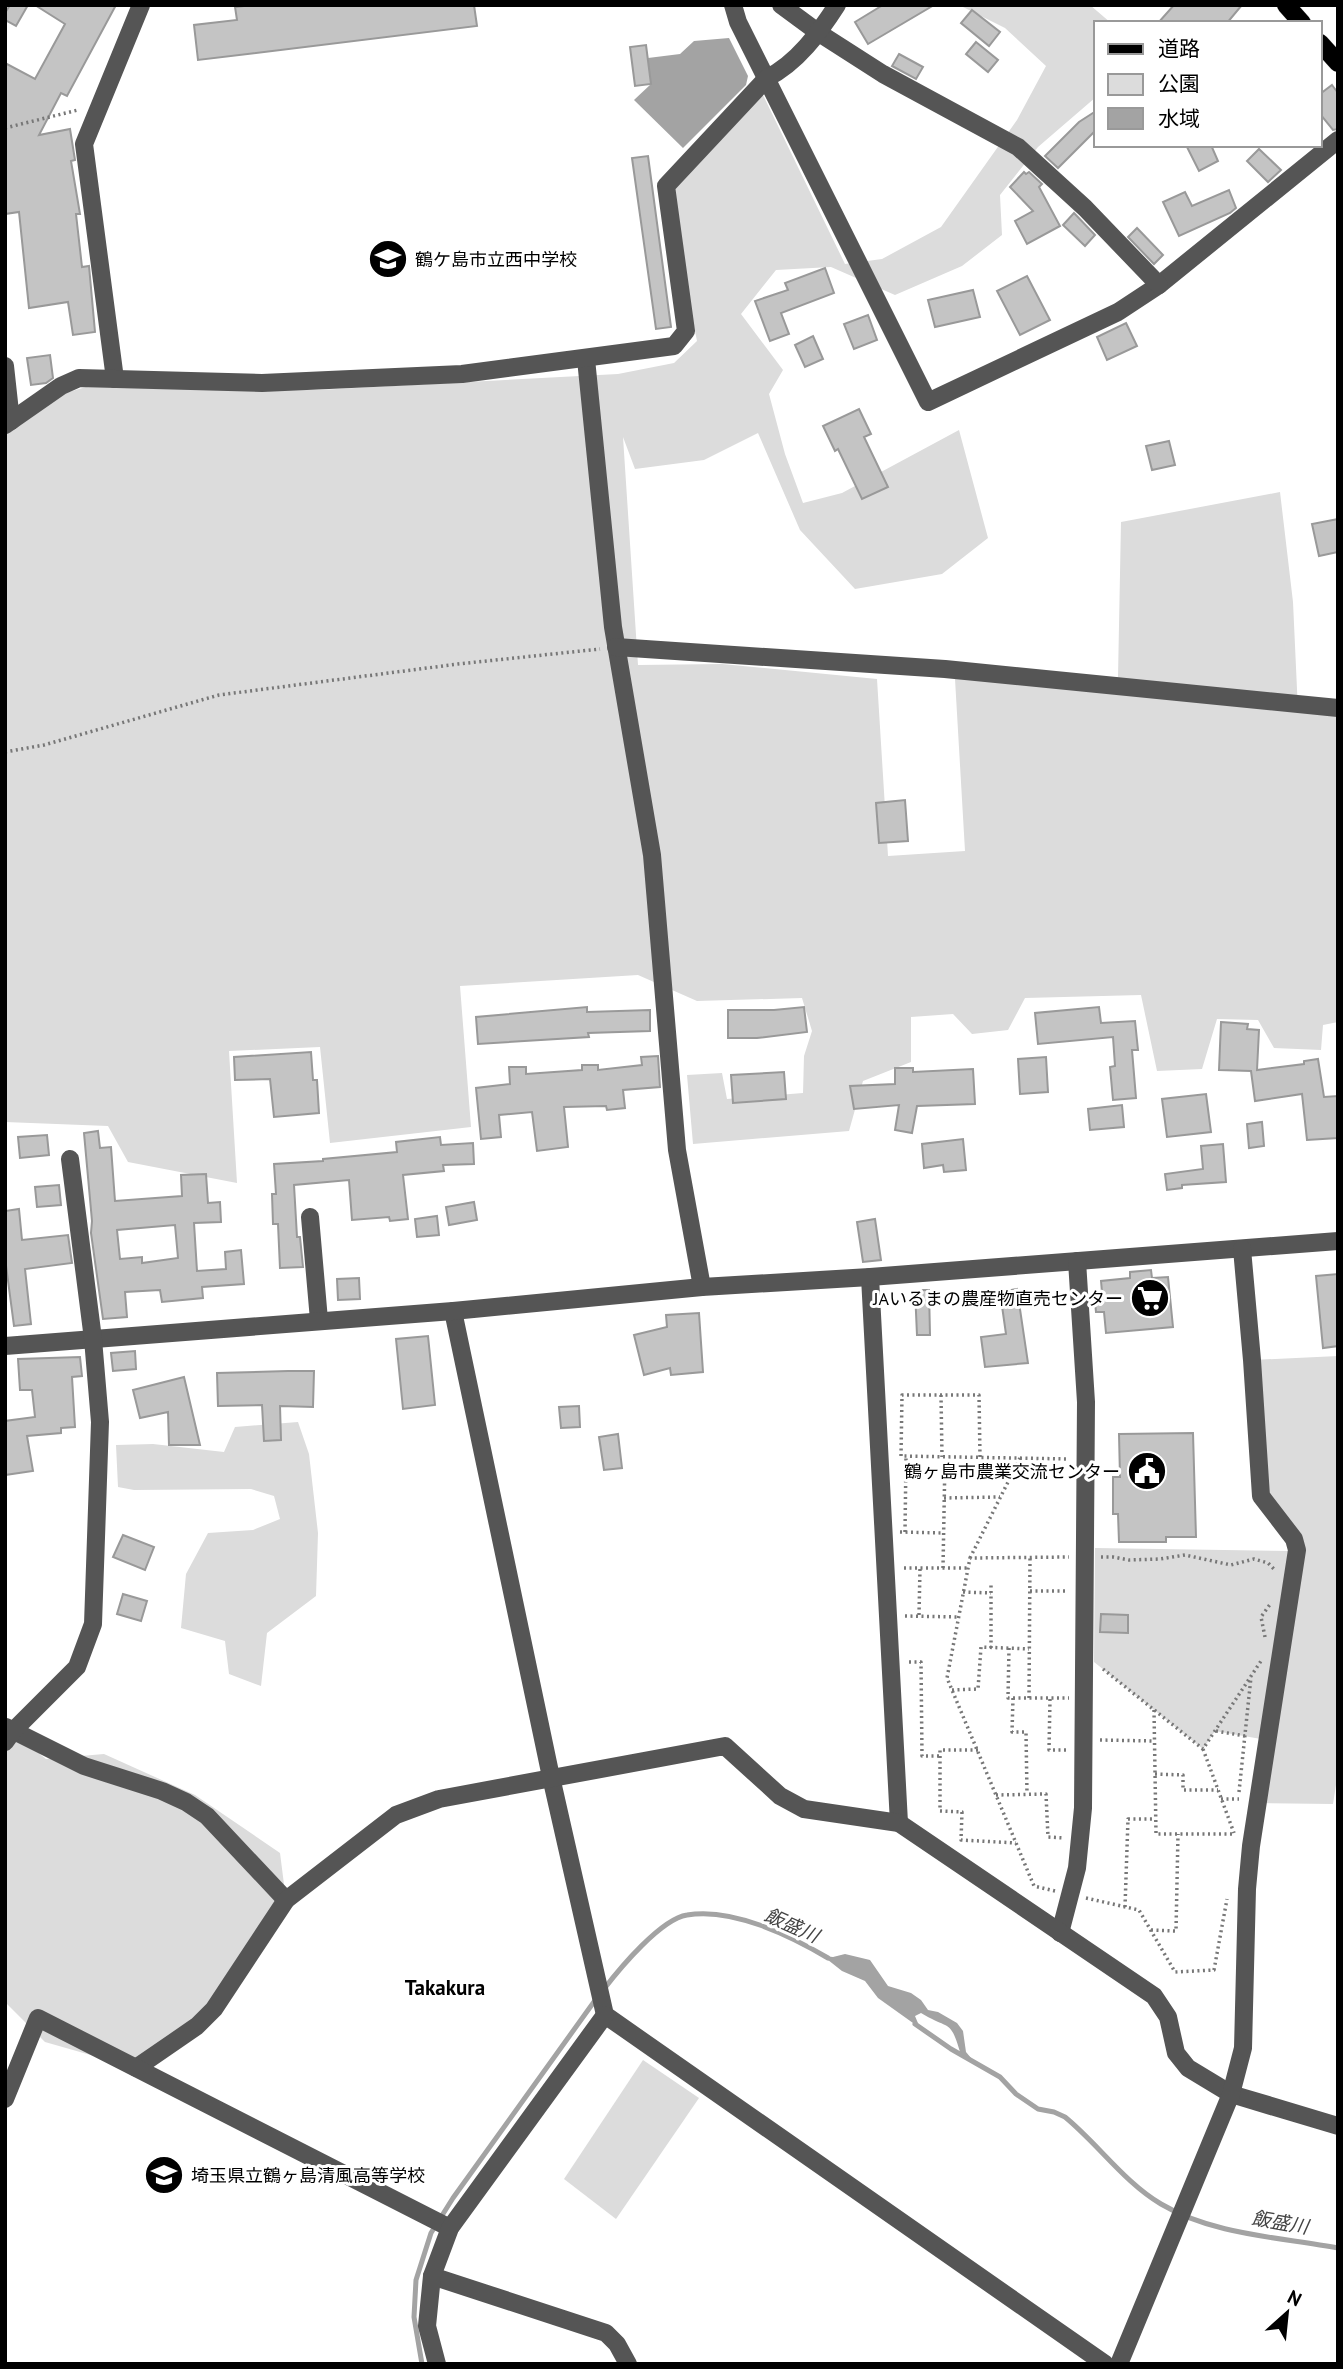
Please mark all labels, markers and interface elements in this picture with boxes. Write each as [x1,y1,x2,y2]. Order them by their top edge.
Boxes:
legend [1094,21,1322,147]
text: 道路 [1158,35,1200,62]
text: 公園 [1158,70,1200,97]
text: 水域 [1158,105,1200,132]
school or university icon: 鶴ケ島市立西中学校 [367,238,409,280]
place label: 鶴ケ島市立西中学校 [415,248,577,271]
supermarket icon: JAいるまの農産物直売センター [1129,1277,1171,1319]
place label: JAいるまの農産物直売センター [872,1287,1123,1310]
public building icon: 鶴ヶ島市農業交流センター [1126,1450,1168,1492]
place label: 鶴ヶ島市農業交流センター [904,1460,1120,1483]
water label: 飯盛川 [761,1902,825,1948]
district label: Takakura [405,1974,485,2001]
school or university icon: 埼玉県立鶴ヶ島清風高等学校 [143,2154,185,2196]
place label: 埼玉県立鶴ヶ島清風高等学校 [191,2164,425,2187]
water label: 飯盛川 [1250,2205,1312,2239]
north arrow [1252,2278,1322,2348]
text: N [1284,2284,1306,2311]

